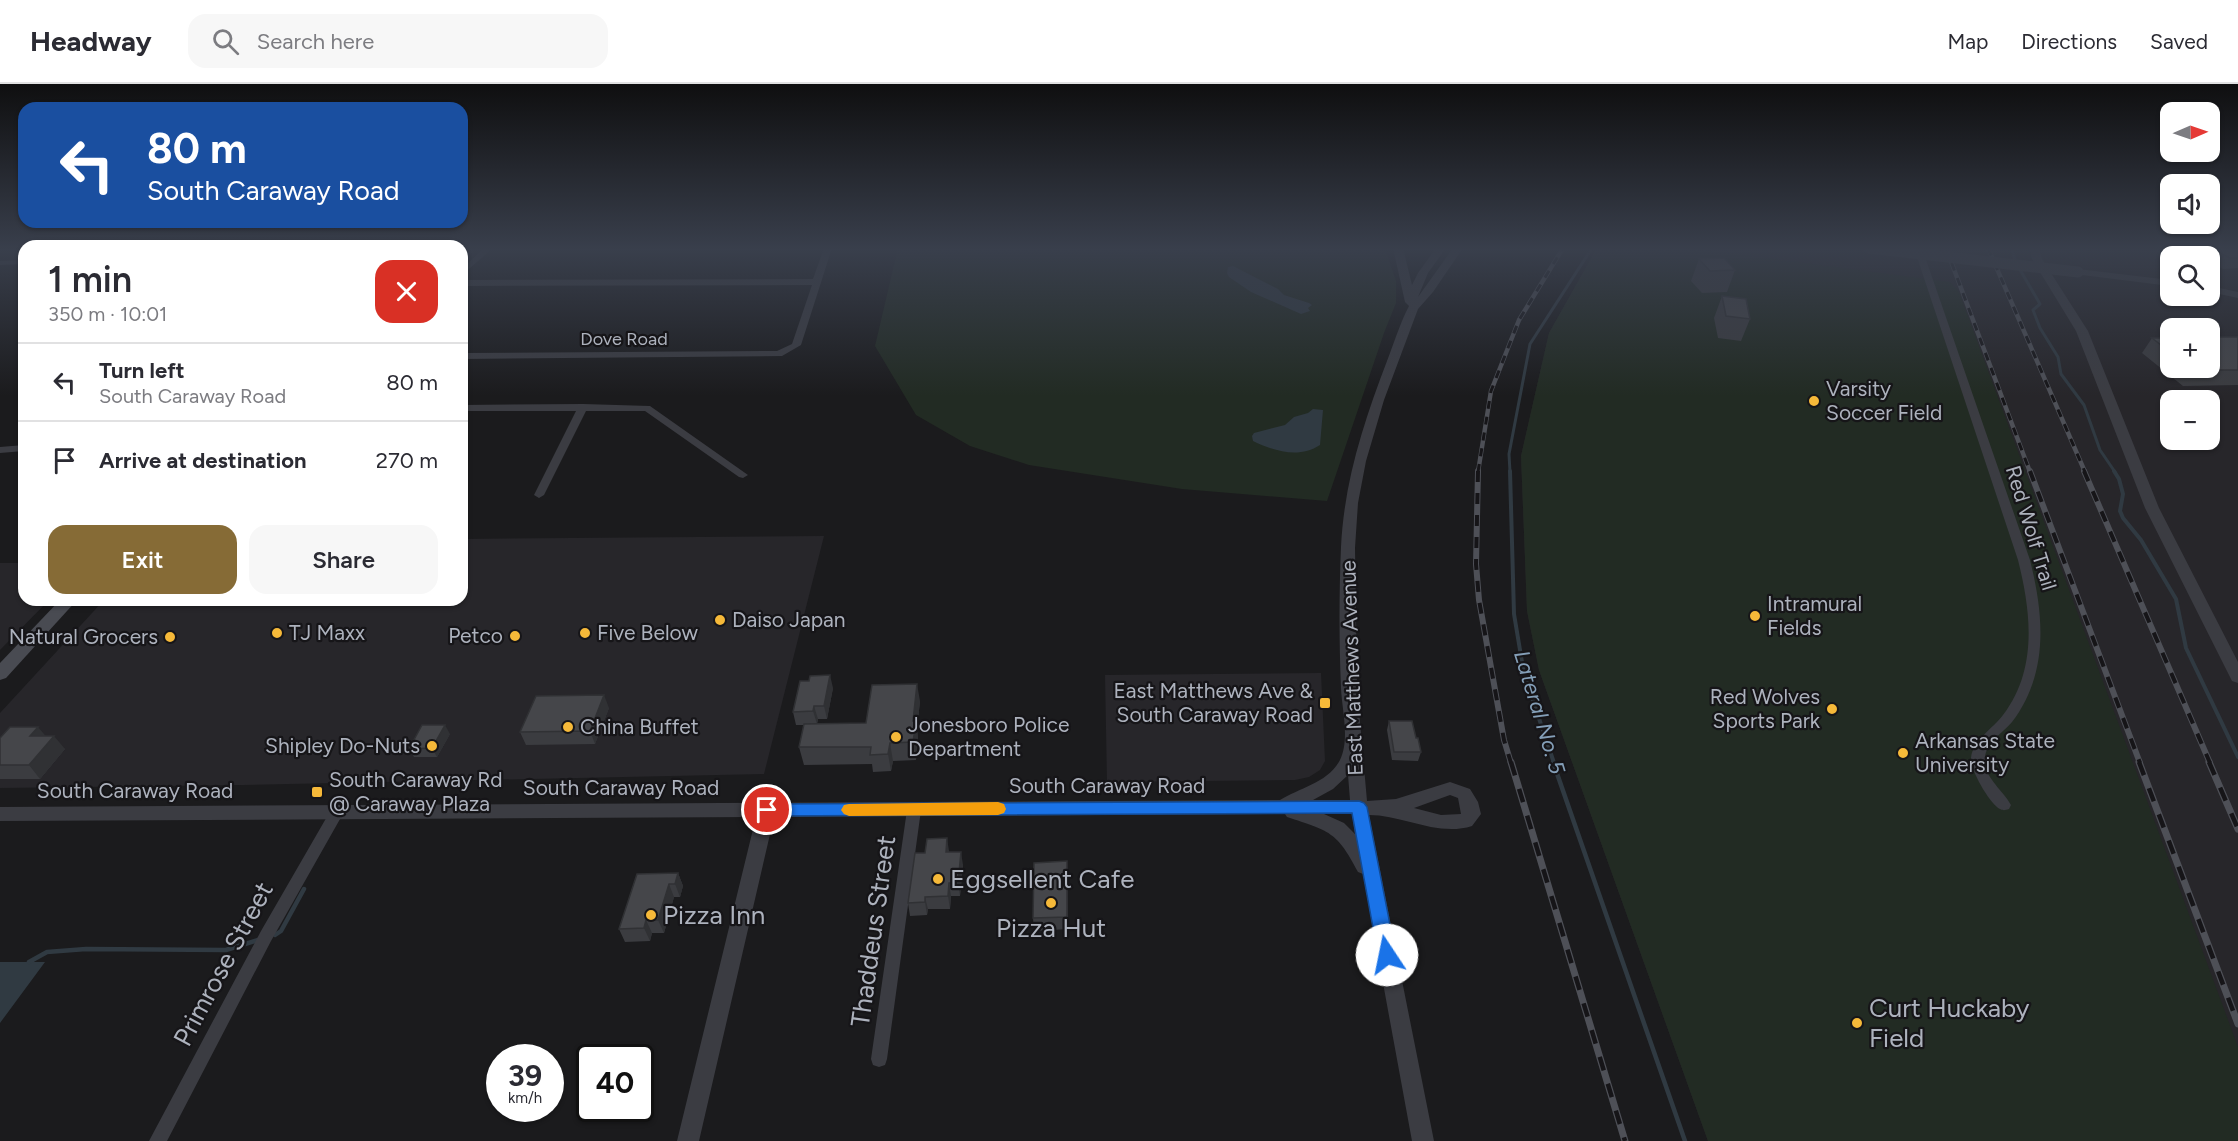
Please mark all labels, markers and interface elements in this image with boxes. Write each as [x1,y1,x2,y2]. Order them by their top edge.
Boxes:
search box [188,14,608,68]
text: Headway [30,24,152,58]
icon: search [209,25,242,58]
text: Search here [257,28,374,55]
text: Map [1947,29,1988,54]
text: Directions [2021,29,2117,54]
text: Saved [2150,29,2208,54]
north arrow [2160,102,2220,162]
map controls [2160,102,2220,450]
text: 80 m [147,123,247,174]
icon: left [48,126,126,204]
text: South Caraway Road [147,174,400,207]
button: sound [2160,174,2220,234]
button: search [2160,246,2220,306]
text: 1 min [48,258,132,301]
button: close [375,260,438,323]
text: 350 m · 10:01 [48,302,167,326]
button: + [2160,318,2220,378]
street label: Dove Road [580,328,668,350]
text: Turn left [99,357,185,384]
icon: left [48,366,81,399]
text: 80 m [386,369,438,396]
place label: Varsity Soccer Field [1826,376,1942,425]
text: South Caraway Road [99,384,286,408]
button: − [2160,390,2220,450]
marker: Varsity Soccer Field [1807,394,1821,408]
icon: arrive [48,444,81,477]
text: Arrive at destination [99,447,307,474]
text: 270 m [376,447,438,474]
street label: Red Wolf Trail [2001,462,2062,593]
button: Exit [48,525,237,594]
button: Share [249,525,438,594]
street label: East Matthews Avenue [1335,560,1368,776]
place label: Intramural Fields [1767,591,1862,640]
place label: Daiso Japan [732,607,846,632]
marker: Intramural Fields [1748,609,1762,623]
marker: Daiso Japan [713,613,727,627]
place label: TJ Maxx [289,620,365,645]
place label: Five Below [597,620,698,645]
place label: Petco [448,623,503,648]
place label: Natural Grocers [9,624,158,649]
marker: TJ Maxx [270,626,284,640]
marker: Five Below [578,626,592,640]
marker: Petco [508,629,522,643]
marker: Natural Grocers [163,630,177,644]
water label: Lateral No. 5 [1508,647,1571,778]
place label: East Matthews Ave & South Caraway Road [1113,678,1313,727]
place label: Red Wolves Sports Park [1710,684,1821,733]
marker: East Matthews Ave & South Caraway Road [1318,696,1332,710]
marker: Red Wolves Sports Park [1825,702,1839,716]
place label: Jonesboro Police Department [908,712,1069,761]
place label: China Buffet [580,714,699,739]
marker: China Buffet [561,720,575,734]
place label: Arkansas State University [1915,728,2055,777]
marker: Jonesboro Police Department [889,730,903,744]
place label: Shipley Do-Nuts [265,733,420,758]
marker: Shipley Do-Nuts [425,739,439,753]
marker: Arkansas State University [1896,746,1910,760]
place label: South Caraway Rd @ Caraway Plaza [329,767,503,816]
street label: South Caraway Road [1009,773,1205,798]
street label: South Caraway Road [523,775,719,800]
street label: South Caraway Road [37,778,233,803]
pin [741,784,792,835]
marker: South Caraway Rd @ Caraway Plaza [310,785,324,799]
icon: arrive [750,793,783,826]
street label: Thaddeus Street [844,833,902,1029]
place label: Eggsellent Cafe [950,863,1134,895]
marker: Eggsellent Cafe [931,872,945,886]
street label: Primrose Street [166,876,280,1052]
marker: Pizza Hut [1044,896,1058,910]
place label: Pizza Inn [663,899,765,931]
marker: Pizza Inn [644,908,658,922]
place label: Pizza Hut [996,912,1106,944]
position arrow [1355,923,1419,987]
place label: Curt Huckaby Field [1869,992,2030,1054]
marker: Curt Huckaby Field [1850,1016,1864,1030]
speed limit sign: 40 [576,1044,654,1122]
text: 39 [508,1057,542,1094]
text: km/h [508,1089,542,1107]

